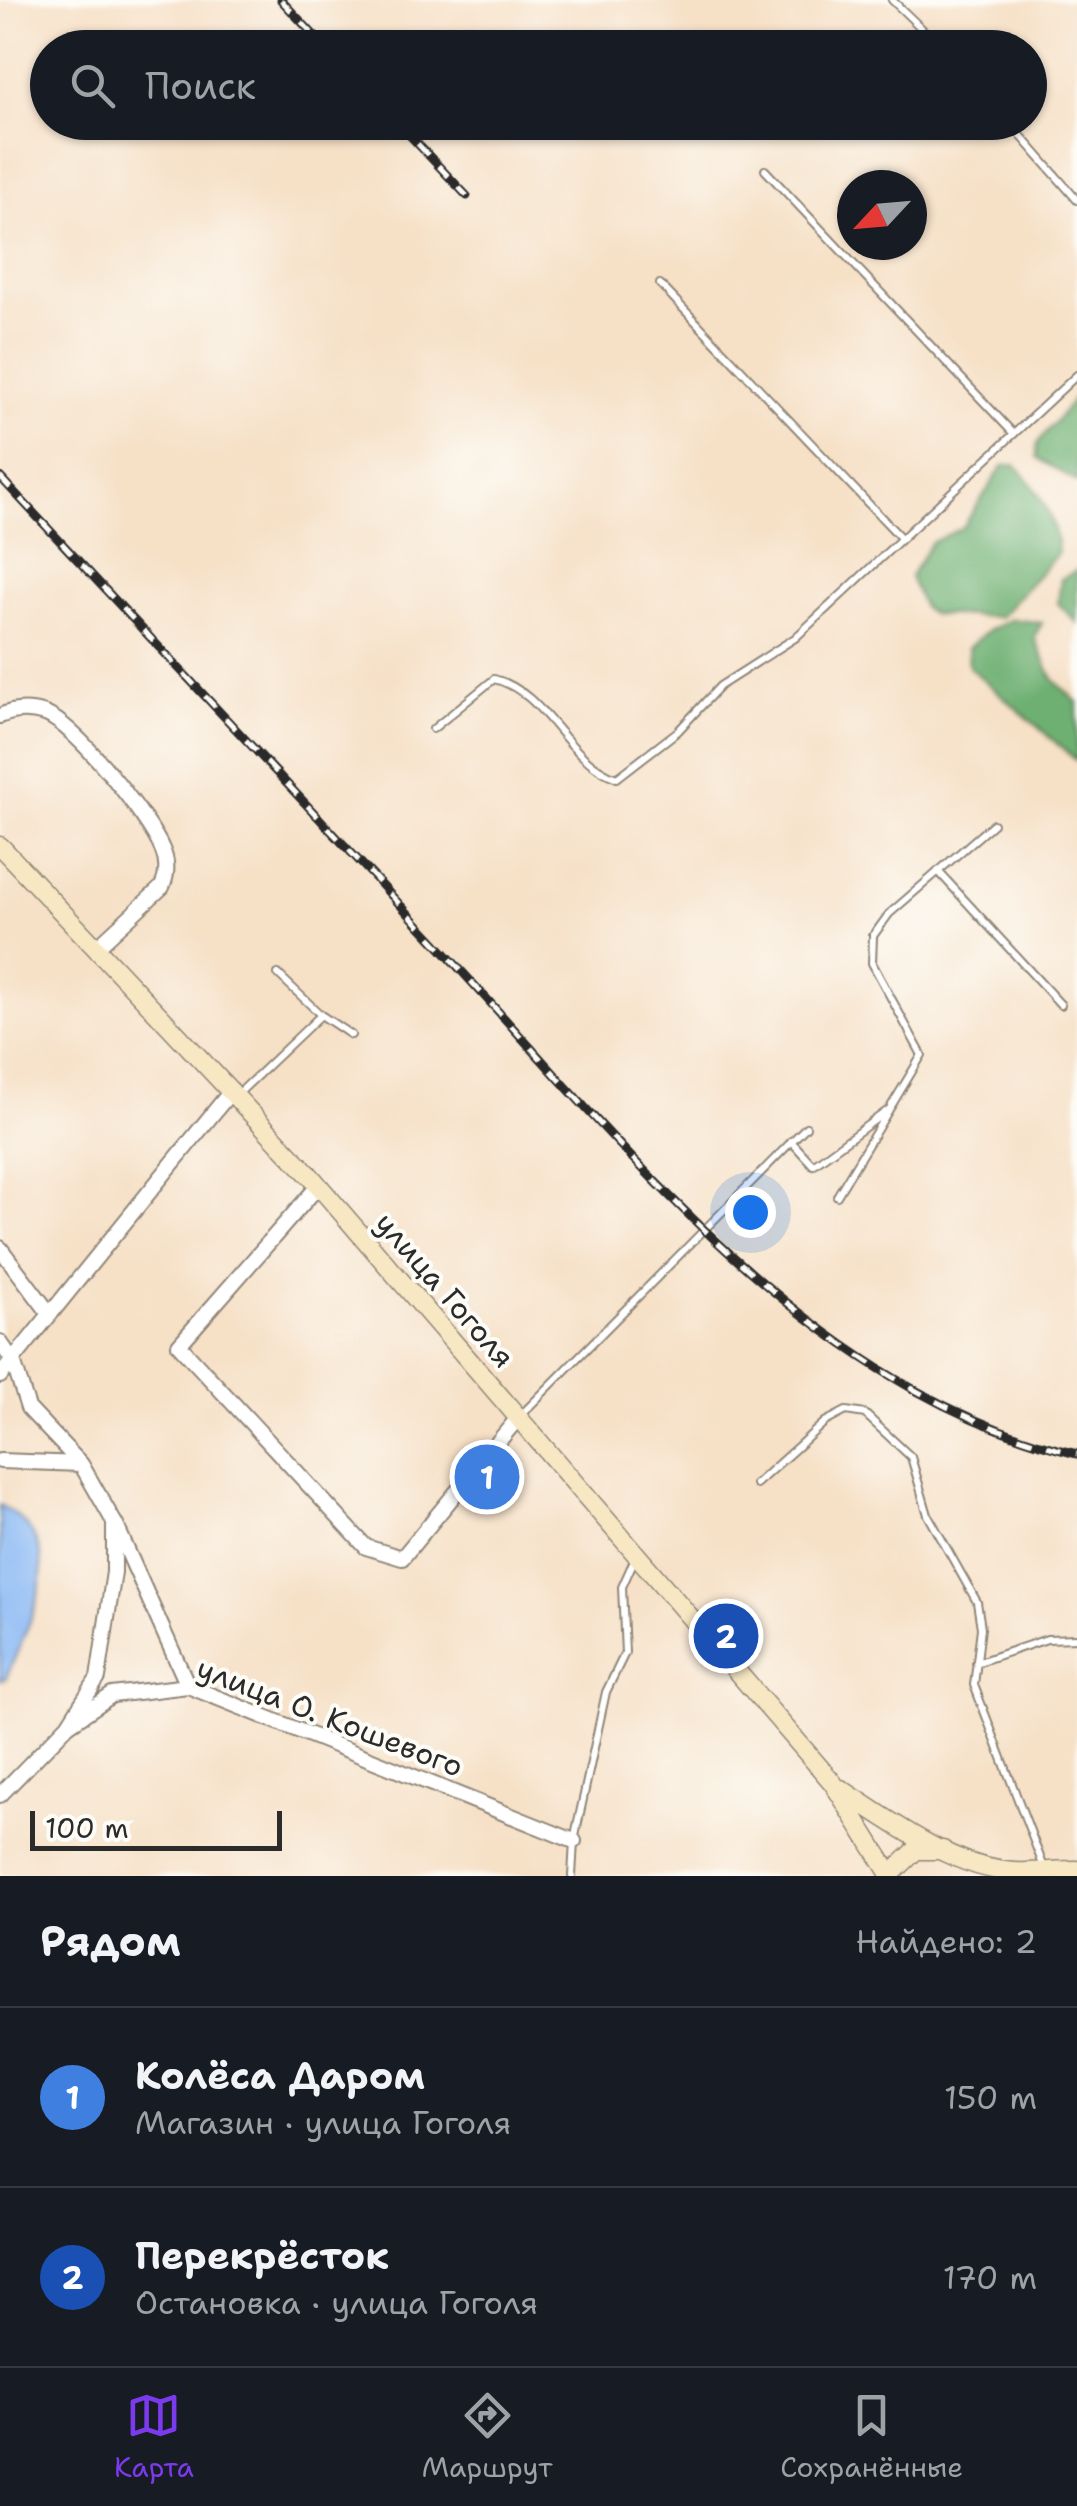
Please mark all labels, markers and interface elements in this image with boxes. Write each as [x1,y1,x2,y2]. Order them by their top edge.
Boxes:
search box [30,30,1047,140]
icon: search [65,58,120,113]
text: Поиск [145,60,256,111]
north arrow [837,170,927,260]
your location [725,1187,776,1238]
street label: улица Гоголя [366,1203,524,1377]
pin: 1 [454,1440,520,1514]
pin: 2 [694,1598,758,1674]
street label: улица О. Кошевого [191,1647,469,1787]
scale bar [30,1806,282,1850]
text: 100 m [45,1809,129,1847]
text: Рядом [40,1913,181,1969]
text: Найдено: 2 [856,1920,1037,1963]
text: Колёса Даром [135,2050,425,2101]
text: 1 [65,2076,80,2119]
text: 150 m [944,2076,1037,2119]
text: Магазин · улица Гоголя [135,2101,511,2144]
text: Перекрёсток [135,2230,389,2281]
text: 2 [61,2256,84,2299]
text: 170 m [943,2256,1037,2299]
text: Остановка · улица Гоголя [135,2281,538,2324]
tab: Карта [114,2388,194,2486]
tab: Маршрут [422,2388,552,2486]
tab: Сохранённые [780,2388,963,2486]

